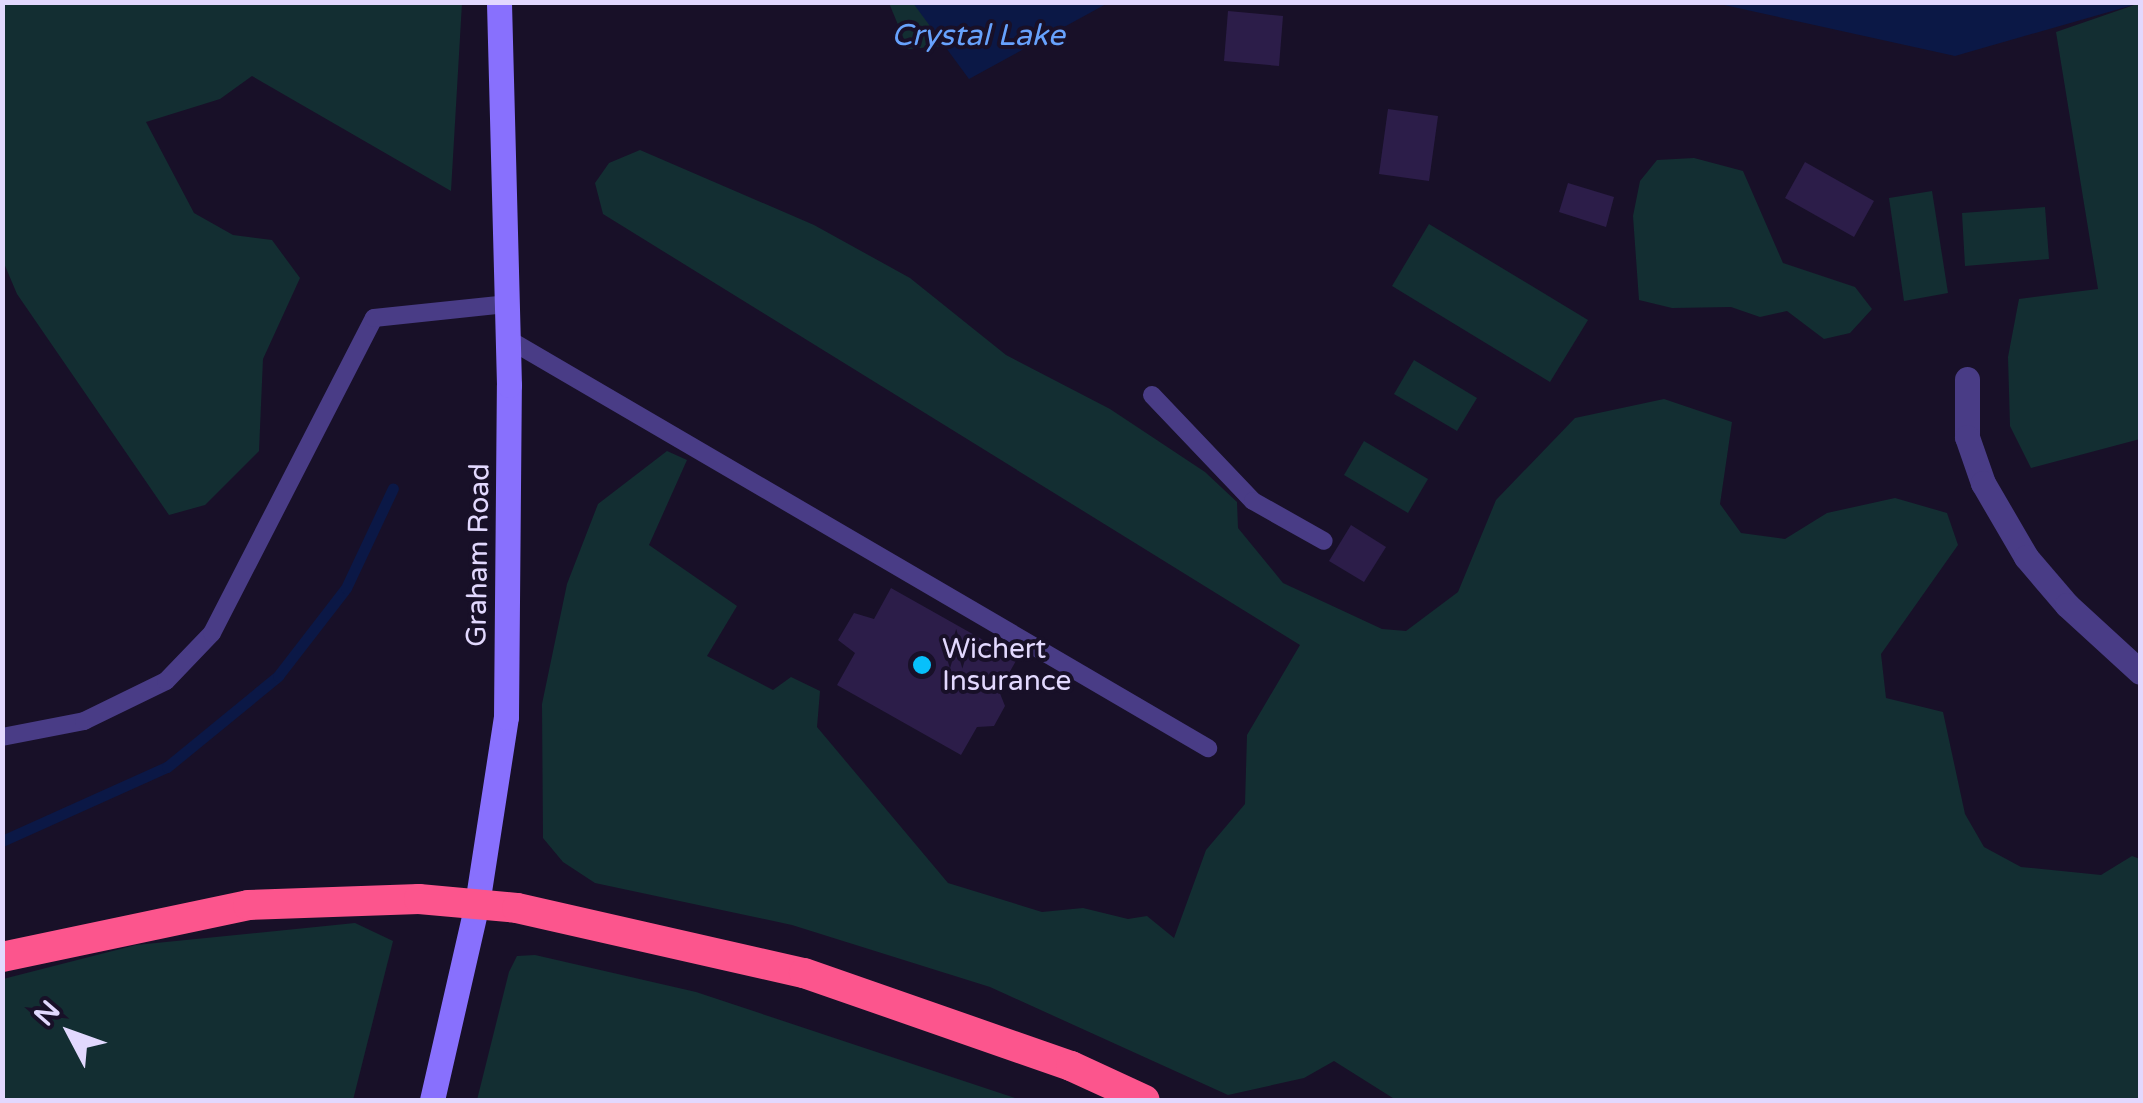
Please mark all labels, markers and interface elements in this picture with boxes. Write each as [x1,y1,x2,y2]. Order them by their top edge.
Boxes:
water label: Crystal Lake [891,18,1065,54]
street label: Graham Road [460,463,496,647]
place label: Wichert Insurance [942,632,1071,698]
marker: Wichert Insurance [911,654,933,676]
north arrow [20,983,120,1083]
text: N [27,994,68,1033]

